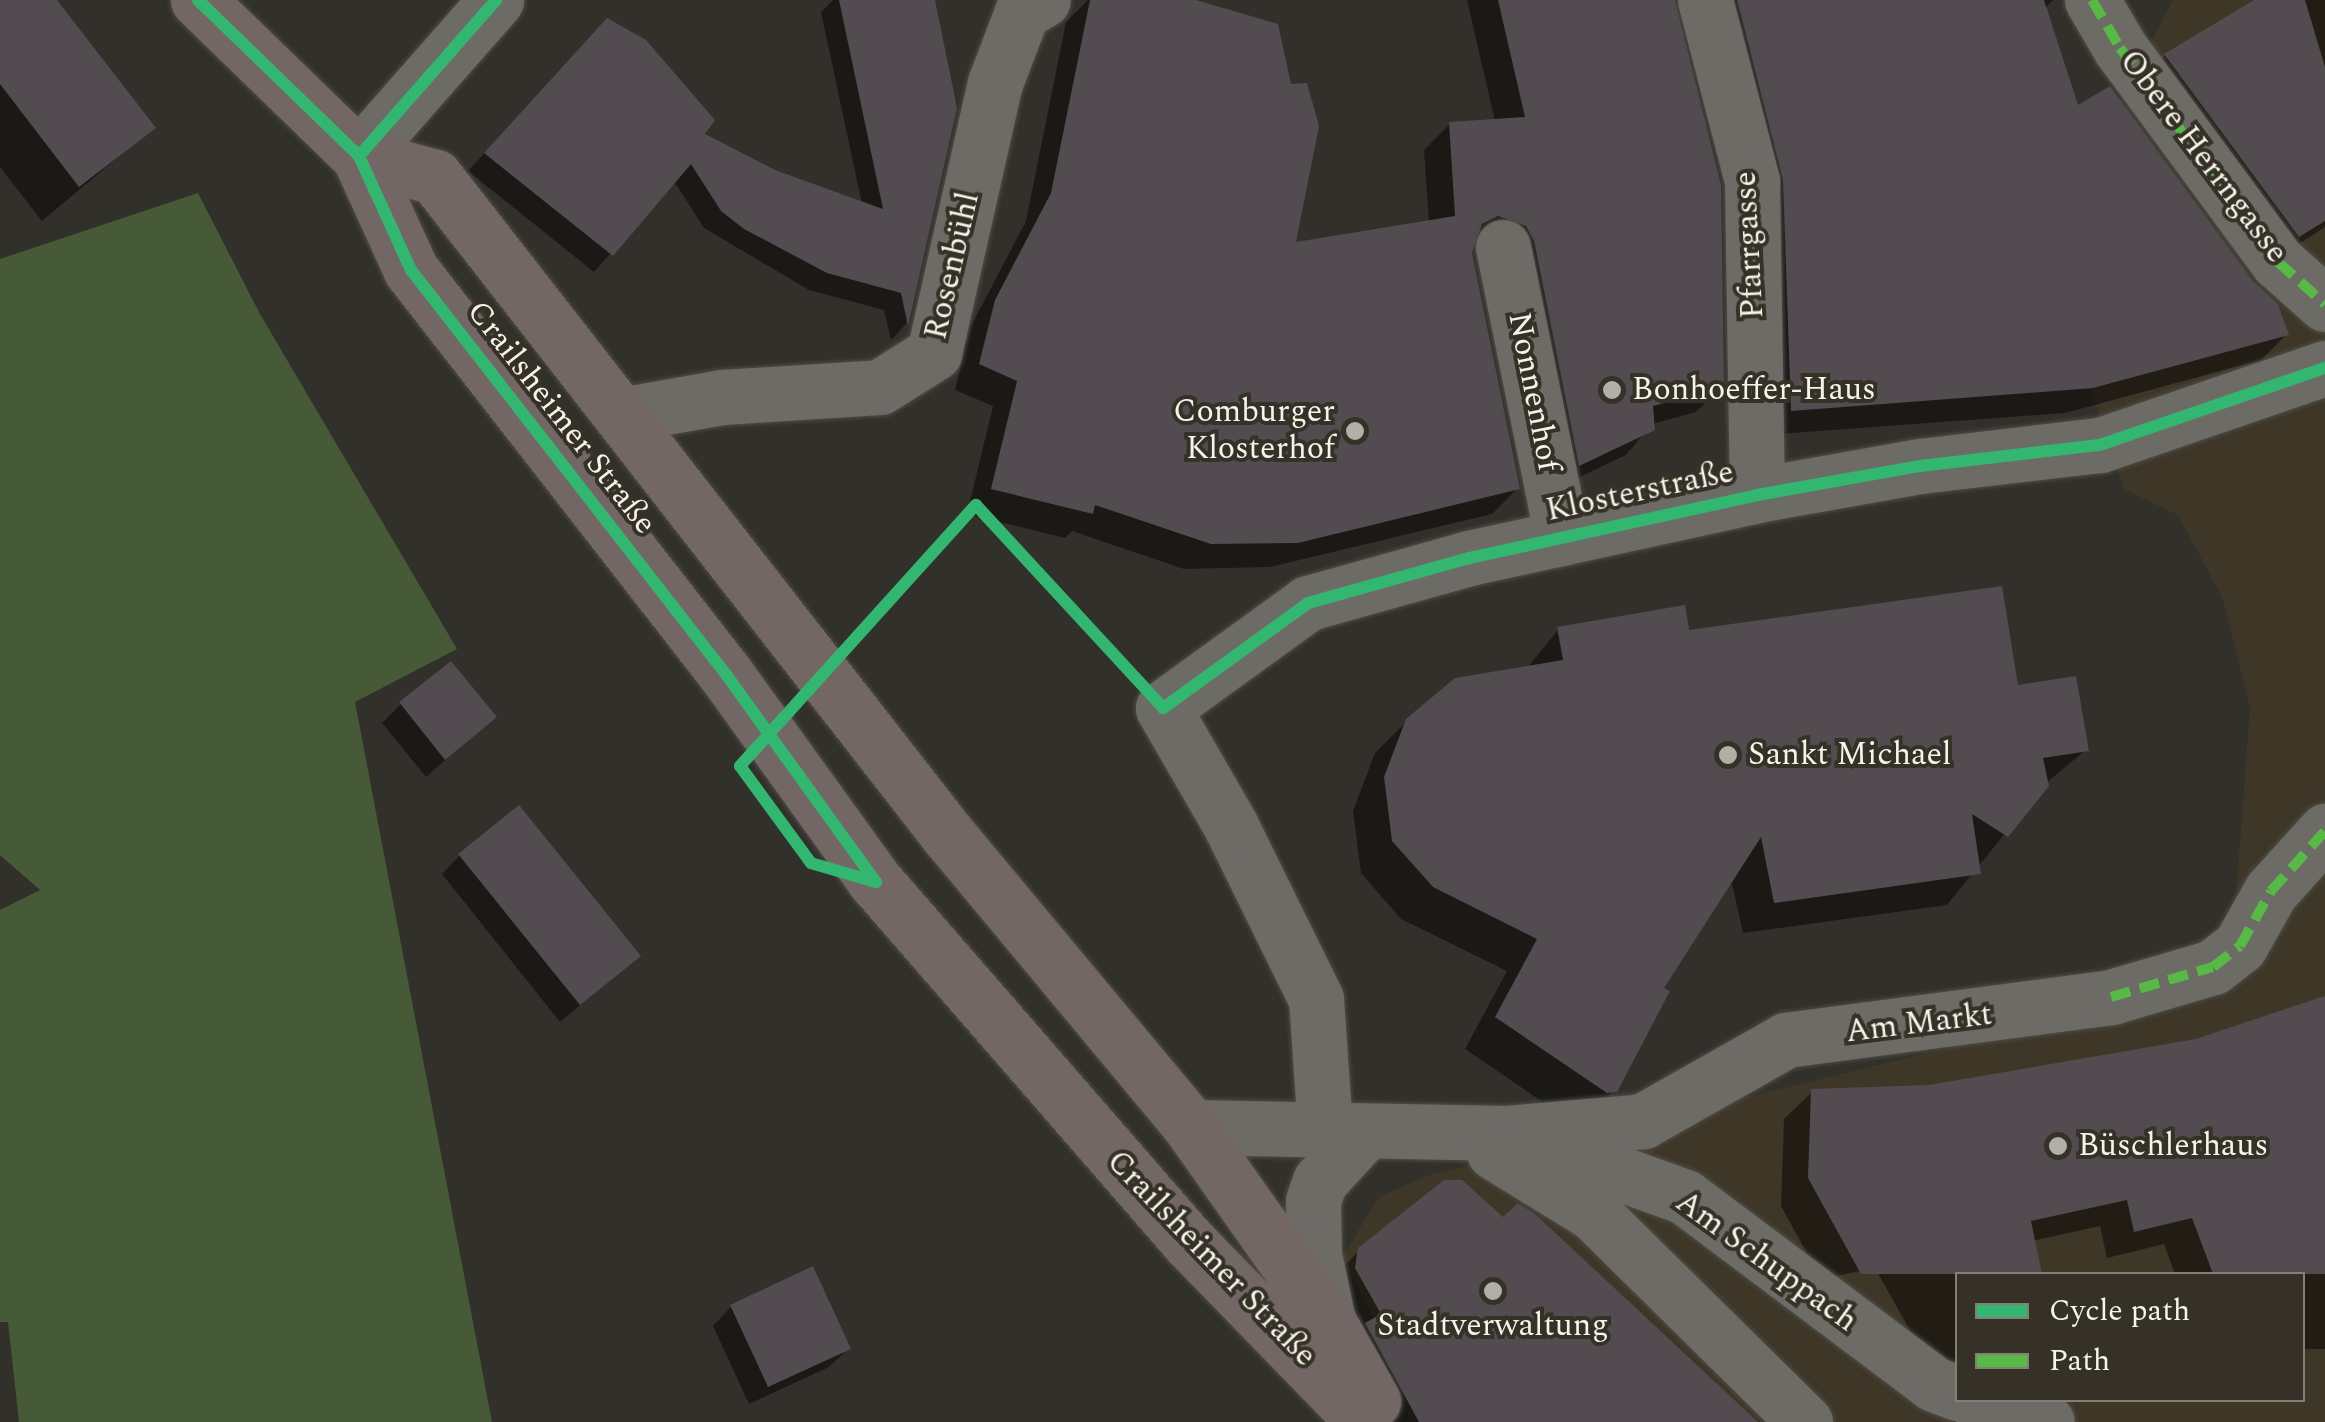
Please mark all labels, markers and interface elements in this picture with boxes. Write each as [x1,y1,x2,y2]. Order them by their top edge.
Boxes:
street label: Obere Herrngasse [2110,43,2296,271]
street label: Pfarrgasse [1727,170,1773,320]
street label: Rosenbühl [917,189,989,343]
street label: Crailsheimer Straße [458,294,664,542]
street label: Nonnenhof [1499,309,1567,475]
place label: Bonhoeffer-Haus [1632,371,1876,409]
marker: Bonhoeffer-Haus [1601,379,1623,401]
place label: Comburger Klosterhof [1173,394,1335,469]
marker: Comburger Klosterhof [1344,420,1366,442]
street label: Klosterstraße [1543,453,1737,531]
place label: Sankt Michael [1748,736,1951,774]
marker: Sankt Michael [1717,744,1739,766]
street label: Am Markt [1844,996,1994,1052]
place label: Büschlerhaus [2078,1127,2268,1165]
marker: Büschlerhaus [2047,1135,2069,1157]
street label: Crailsheimer Straße [1098,1143,1324,1375]
street label: Am Schuppach [1668,1183,1864,1341]
legend [1955,1272,2305,1402]
marker: Stadtverwaltung [1482,1280,1504,1302]
text: Cycle path [2049,1288,2190,1334]
place label: Stadtverwaltung [1377,1307,1609,1345]
text: Path [2049,1338,2110,1384]

